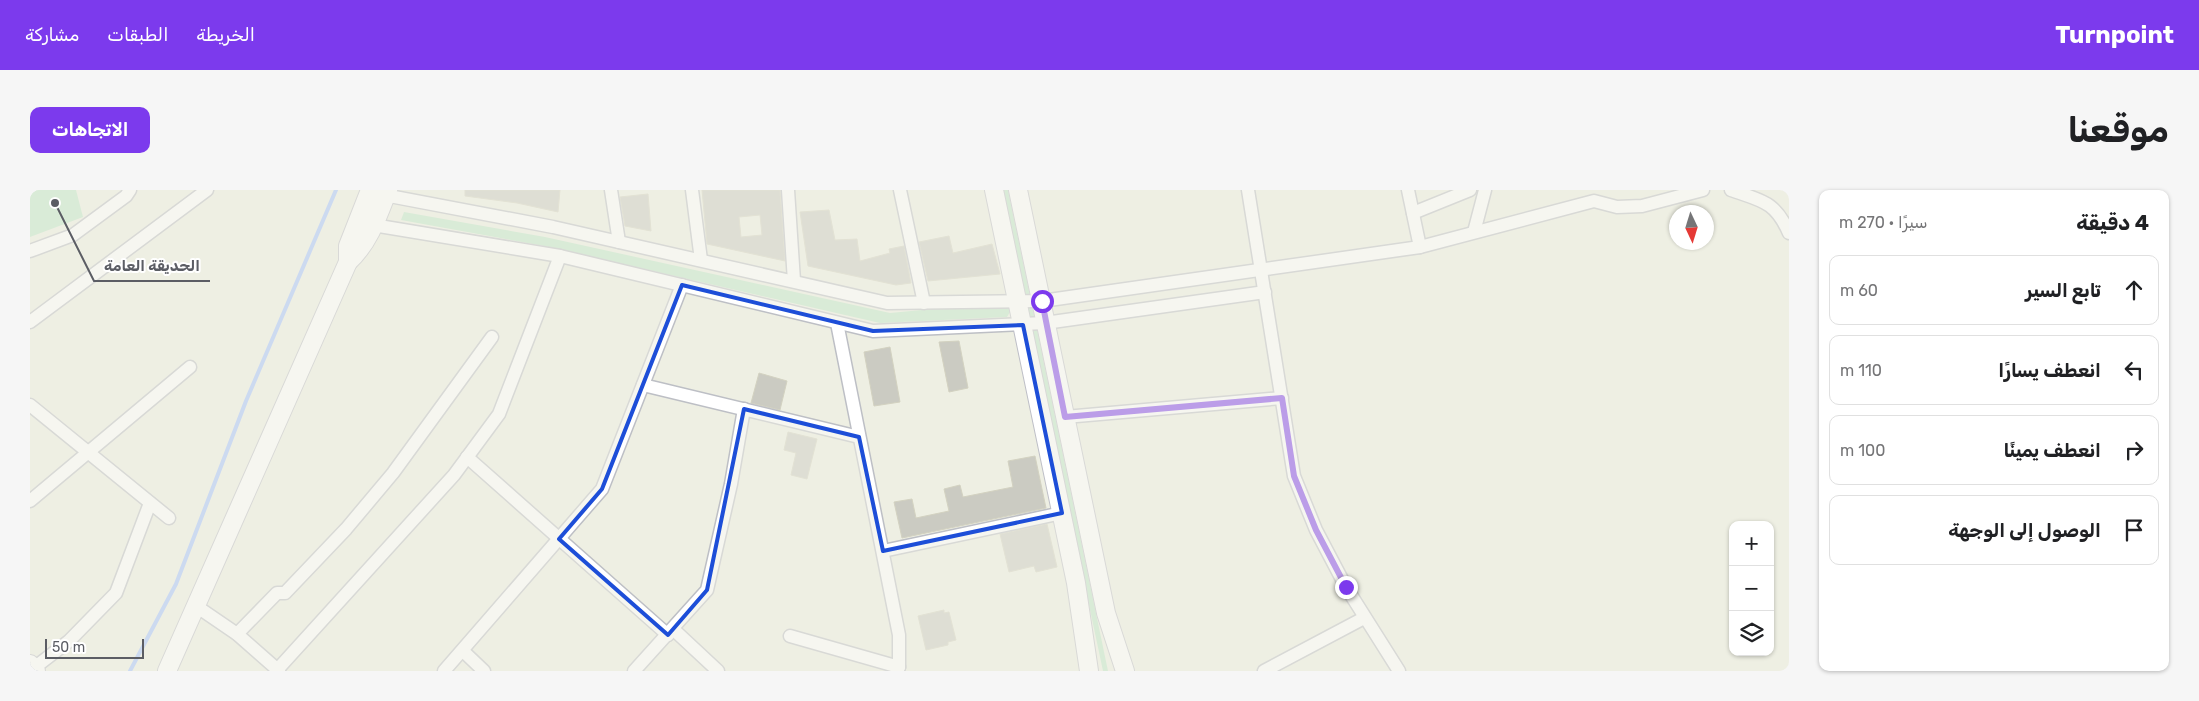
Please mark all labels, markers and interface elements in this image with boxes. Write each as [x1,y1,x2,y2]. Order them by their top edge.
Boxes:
text: Turnpoint [2055,21,2174,49]
text: مشاركة [25,24,79,46]
text: الطبقات [107,24,168,46]
text: الخريطة [196,24,255,46]
button: الاتجاهات [30,107,150,153]
text: موقعنا [2067,109,2169,151]
north arrow [1669,205,1714,250]
text: 4 دقيقة [2076,210,2149,235]
text: سيرًا · 270 m [1839,213,1928,232]
callout: الحديقة العامة [94,251,210,281]
text: الحديقة العامة [104,257,200,275]
icon: ahead [2120,276,2148,304]
text: تابع السير [2025,279,2101,302]
text: 60 m [1840,281,1878,300]
route start [1031,290,1054,313]
icon: left [2120,356,2148,384]
text: انعطف يسارًا [1998,359,2101,382]
text: 110 m [1840,361,1882,380]
icon: right [2120,436,2148,464]
text: انعطف يمينًا [2004,439,2101,462]
text: 100 m [1840,441,1885,460]
icon: arrive [2120,516,2148,544]
text: الوصول إلى الوجهة [1948,519,2101,542]
map controls [1729,521,1774,656]
button: + [1729,521,1774,566]
button: − [1729,566,1774,611]
route end [1335,576,1358,599]
button: layers [1729,611,1774,656]
scale bar [45,636,144,659]
text: 50 m [52,639,85,656]

